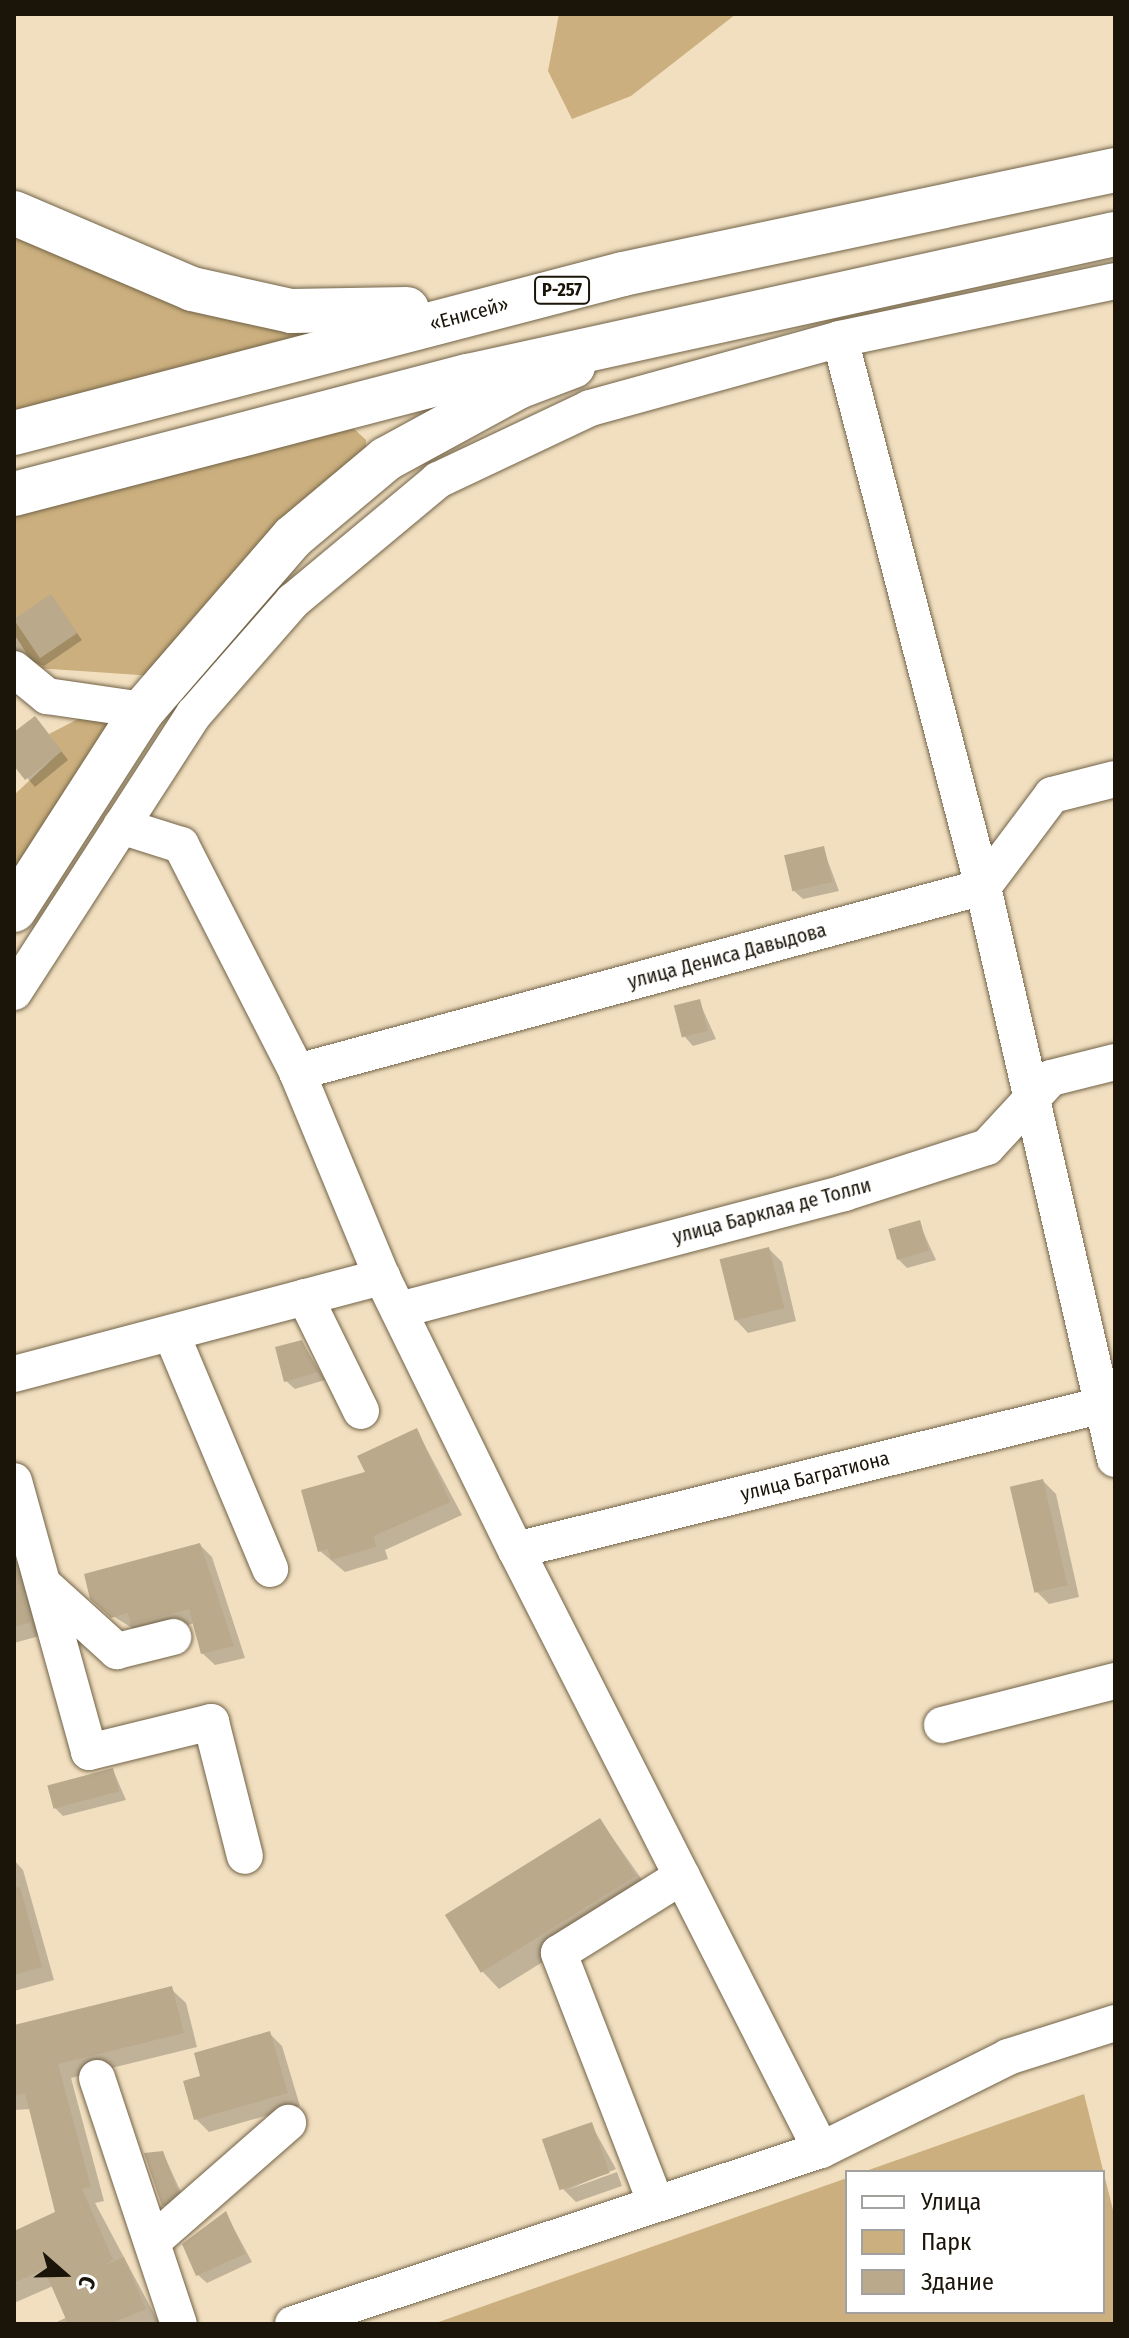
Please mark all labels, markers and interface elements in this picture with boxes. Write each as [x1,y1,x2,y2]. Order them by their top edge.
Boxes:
road number: Р-257 [534,276,590,304]
street label: «Енисей» [427,292,511,336]
street label: улица Дениса Давыдова [625,918,829,994]
street label: улица Барклая де Толли [670,1173,874,1249]
street label: улица Багратиона [738,1446,892,1506]
legend [845,2170,1105,2314]
text: Улица [921,2188,981,2216]
text: Парк [921,2228,971,2256]
north arrow [24,2234,104,2314]
text: Здание [921,2268,994,2296]
text: С [72,2272,102,2292]

